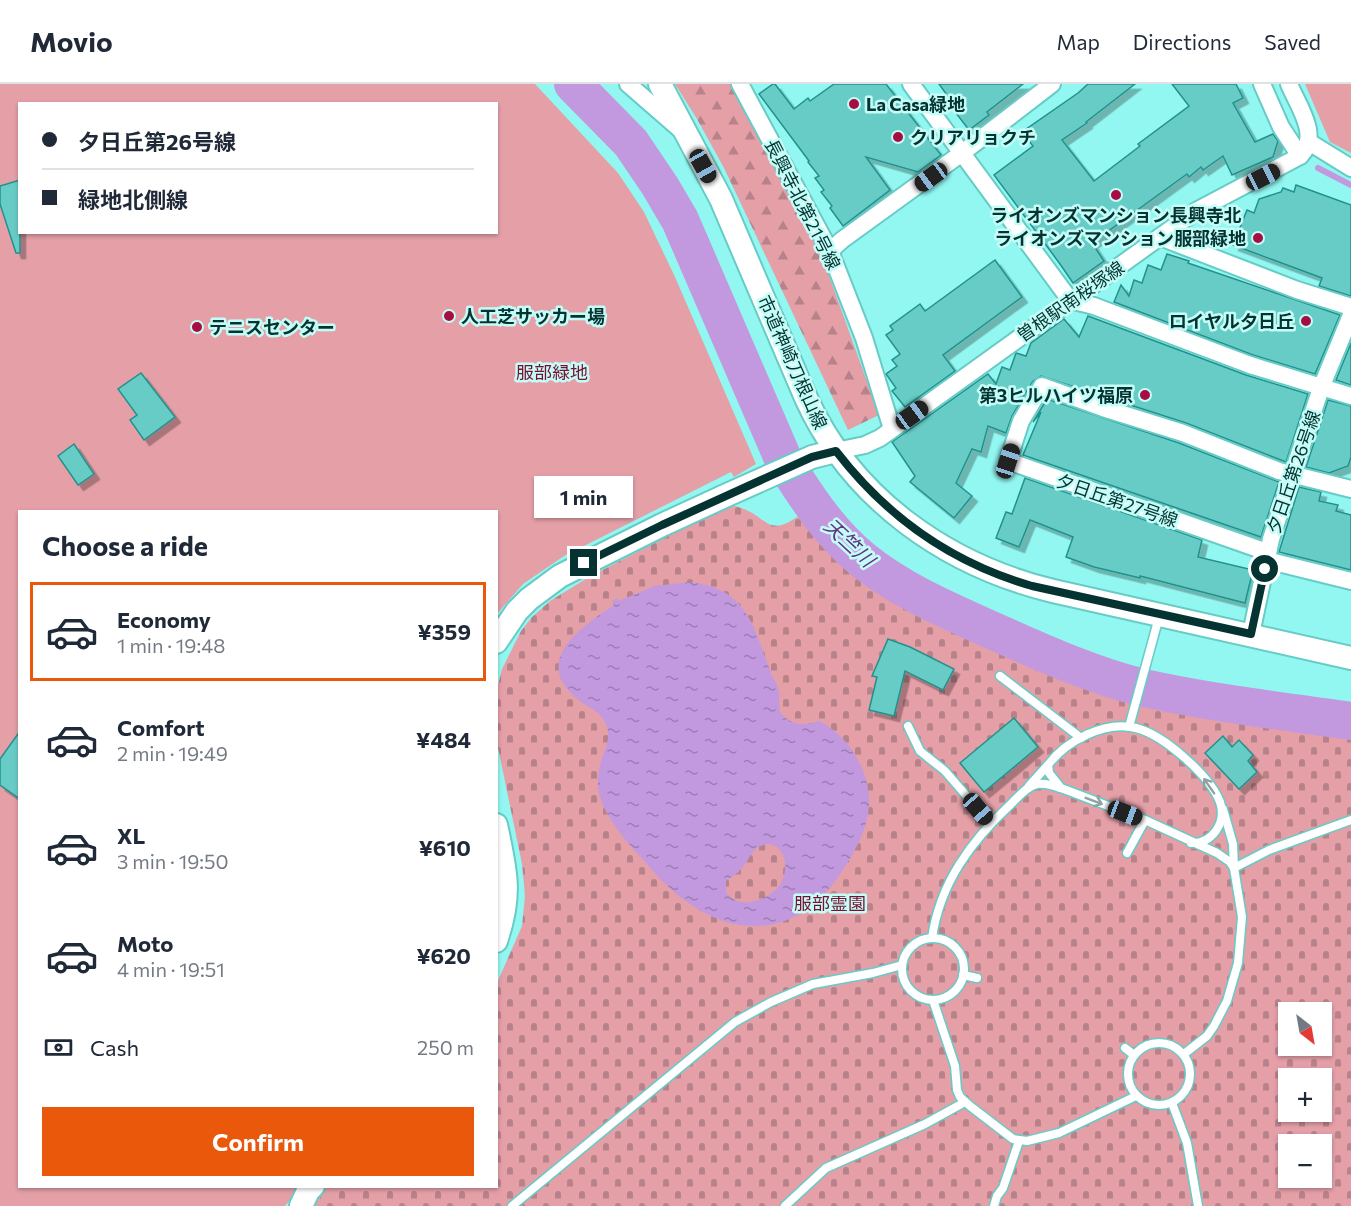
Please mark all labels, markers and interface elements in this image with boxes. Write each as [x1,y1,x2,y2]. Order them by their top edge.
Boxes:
text: Movio [30,24,113,58]
text: Map [1057,29,1100,54]
text: Directions [1133,29,1231,54]
text: Saved [1264,29,1321,54]
place label: La Casa緑地 [866,93,965,115]
marker: La Casa緑地 [847,97,861,111]
place label: クリアリョクチ [910,126,1036,148]
text: 夕日丘第26号線 [78,128,236,155]
marker: クリアリョクチ [891,130,905,144]
street label: 長興寺北第21号線 [761,135,845,273]
car [686,146,720,186]
car [911,159,951,195]
car [1243,161,1283,193]
text: 緑地北側線 [78,186,188,213]
marker: ライオンズマンション長興寺北 [1109,188,1123,202]
place label: ライオンズマンション長興寺北 [990,204,1242,226]
place label: ライオンズマンション服部緑地 [994,227,1246,249]
marker: ライオンズマンション服部緑地 [1251,231,1265,245]
street label: 曽根駅南桜塚線 [1012,256,1128,346]
street label: 市道神崎刀根山線 [754,292,832,432]
place label: 人工芝サッカー場 [461,305,605,327]
marker: 人工芝サッカー場 [442,309,456,323]
place label: ロイヤル夕日丘 [1169,310,1294,332]
marker: ロイヤル夕日丘 [1299,314,1313,328]
place label: テニスセンター [209,316,335,338]
marker: テニスセンター [190,320,204,334]
park label: 服部緑地 [516,361,588,383]
place label: 第3ヒルハイツ福原 [979,384,1133,406]
marker: 第3ヒルハイツ福原 [1138,388,1152,402]
car [892,397,932,433]
street label: 夕日丘第26号線 [1262,407,1324,537]
car [994,441,1022,481]
street label: 夕日丘第27号線 [1053,469,1181,531]
callout: 1 min [534,476,634,518]
text: 1 min [560,485,607,509]
water label: 天竺川 [820,513,882,573]
text: Choose a ride [42,529,208,562]
route end [570,549,597,576]
route start [1251,555,1278,582]
icon: car [45,605,99,659]
text: Economy [117,606,211,633]
text: ¥359 [418,618,471,645]
text: 1 min · 19:48 [117,633,225,657]
icon: car [45,713,99,767]
text: Comfort [117,714,205,741]
text: ¥484 [416,726,471,753]
text: 2 min · 19:49 [117,741,228,765]
one-way arrow [1203,778,1215,794]
car [959,790,997,828]
one-way arrow [1084,796,1103,807]
car [1105,798,1145,828]
icon: car [45,821,99,875]
text: XL [117,822,145,849]
text: ¥610 [419,834,471,861]
text: 3 min · 19:50 [117,849,229,873]
park label: 服部霊園 [794,892,866,914]
icon: car [45,929,99,983]
text: Moto [117,930,173,957]
text: ¥620 [416,942,471,969]
text: 4 min · 19:51 [117,957,225,981]
north arrow [1278,1002,1332,1056]
map controls [1278,1002,1332,1188]
icon: cash [42,1031,75,1064]
text: Cash [90,1034,139,1061]
text: 250 m [417,1035,474,1059]
button: + [1278,1068,1332,1122]
button: Confirm [42,1107,474,1176]
button: − [1278,1134,1332,1188]

